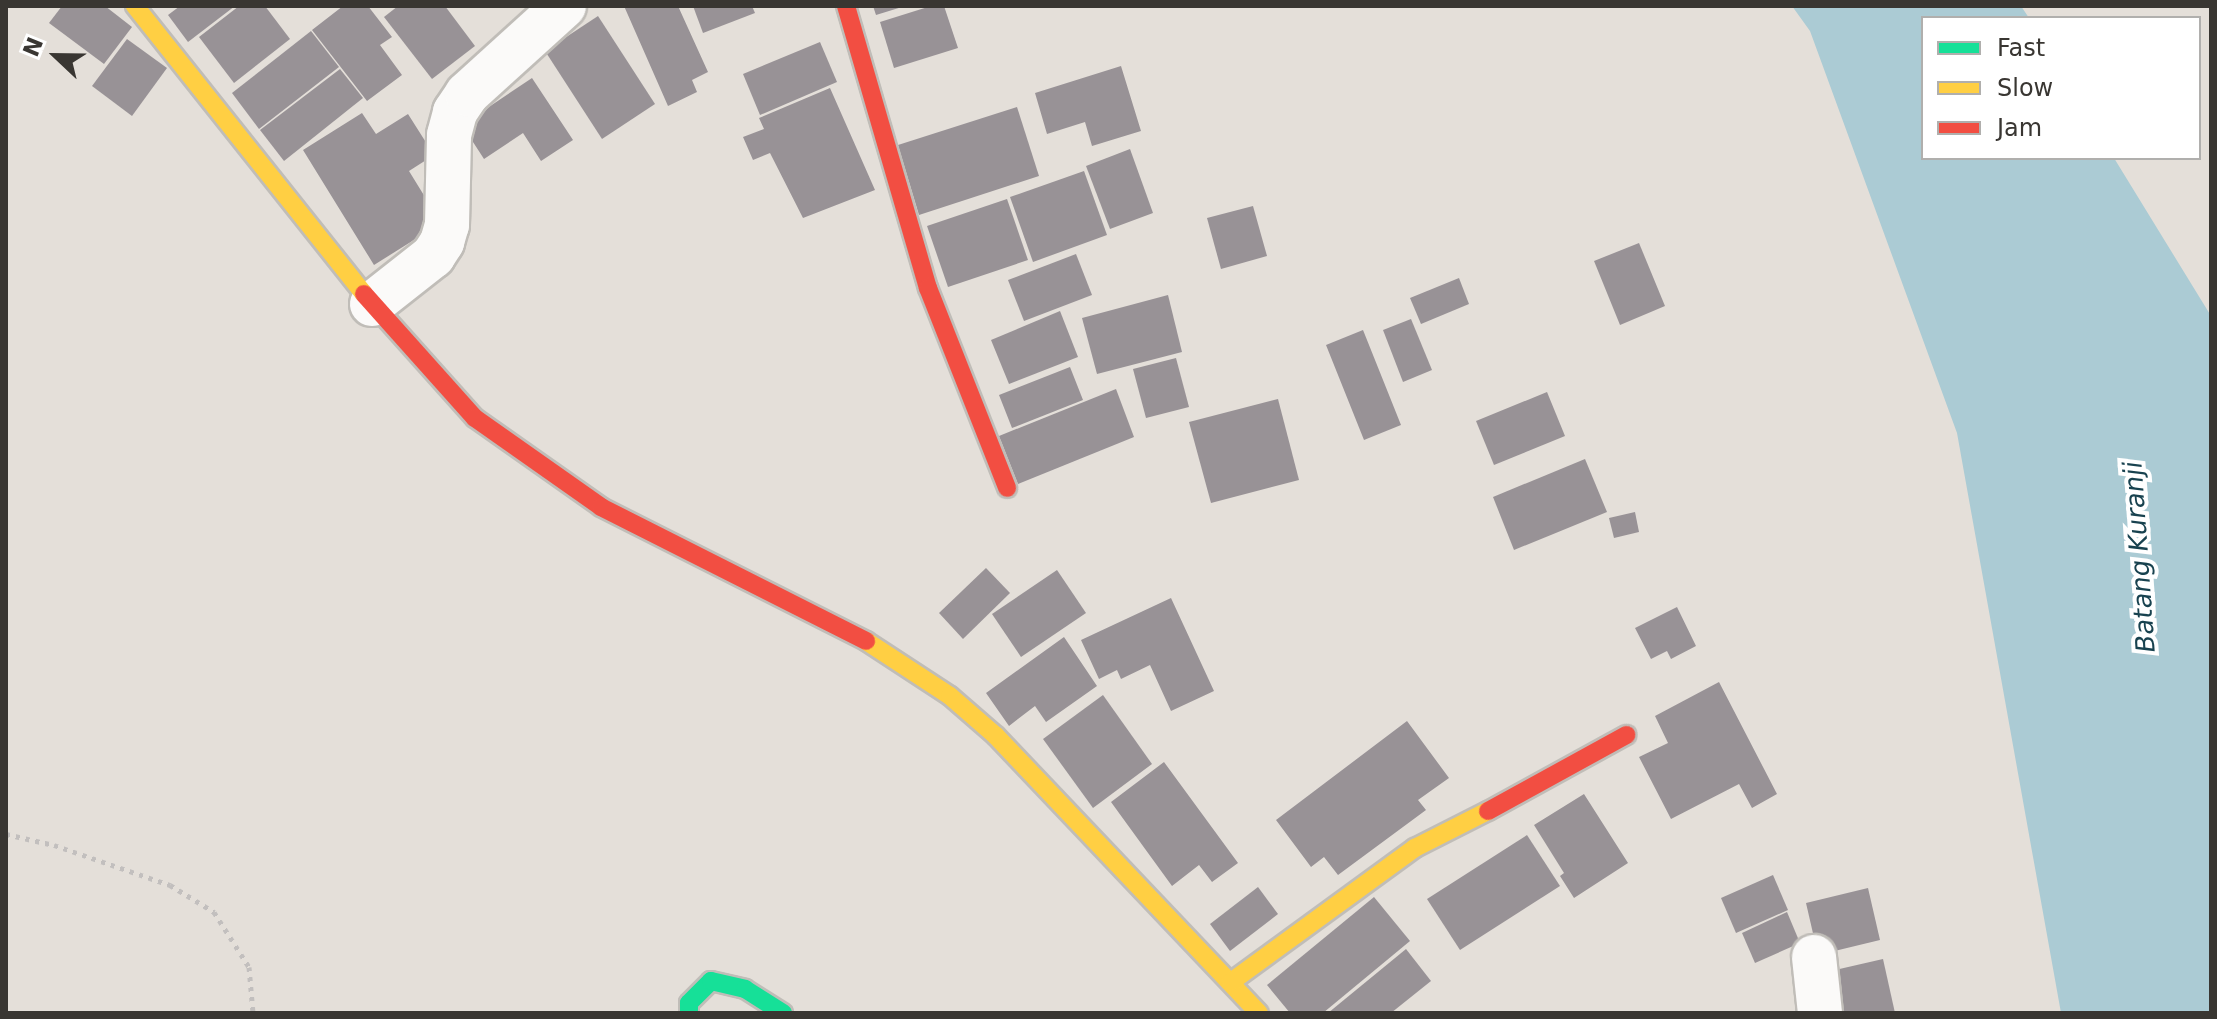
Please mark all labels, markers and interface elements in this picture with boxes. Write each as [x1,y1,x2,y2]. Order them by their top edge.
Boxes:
north arrow [16,16,96,96]
legend [1921,16,2201,160]
text: N [18,34,48,60]
text: Fast [1997,34,2045,62]
text: Slow [1997,74,2053,102]
text: Jam [1997,114,2042,142]
water label: Batang Kuranji [2118,460,2162,654]

